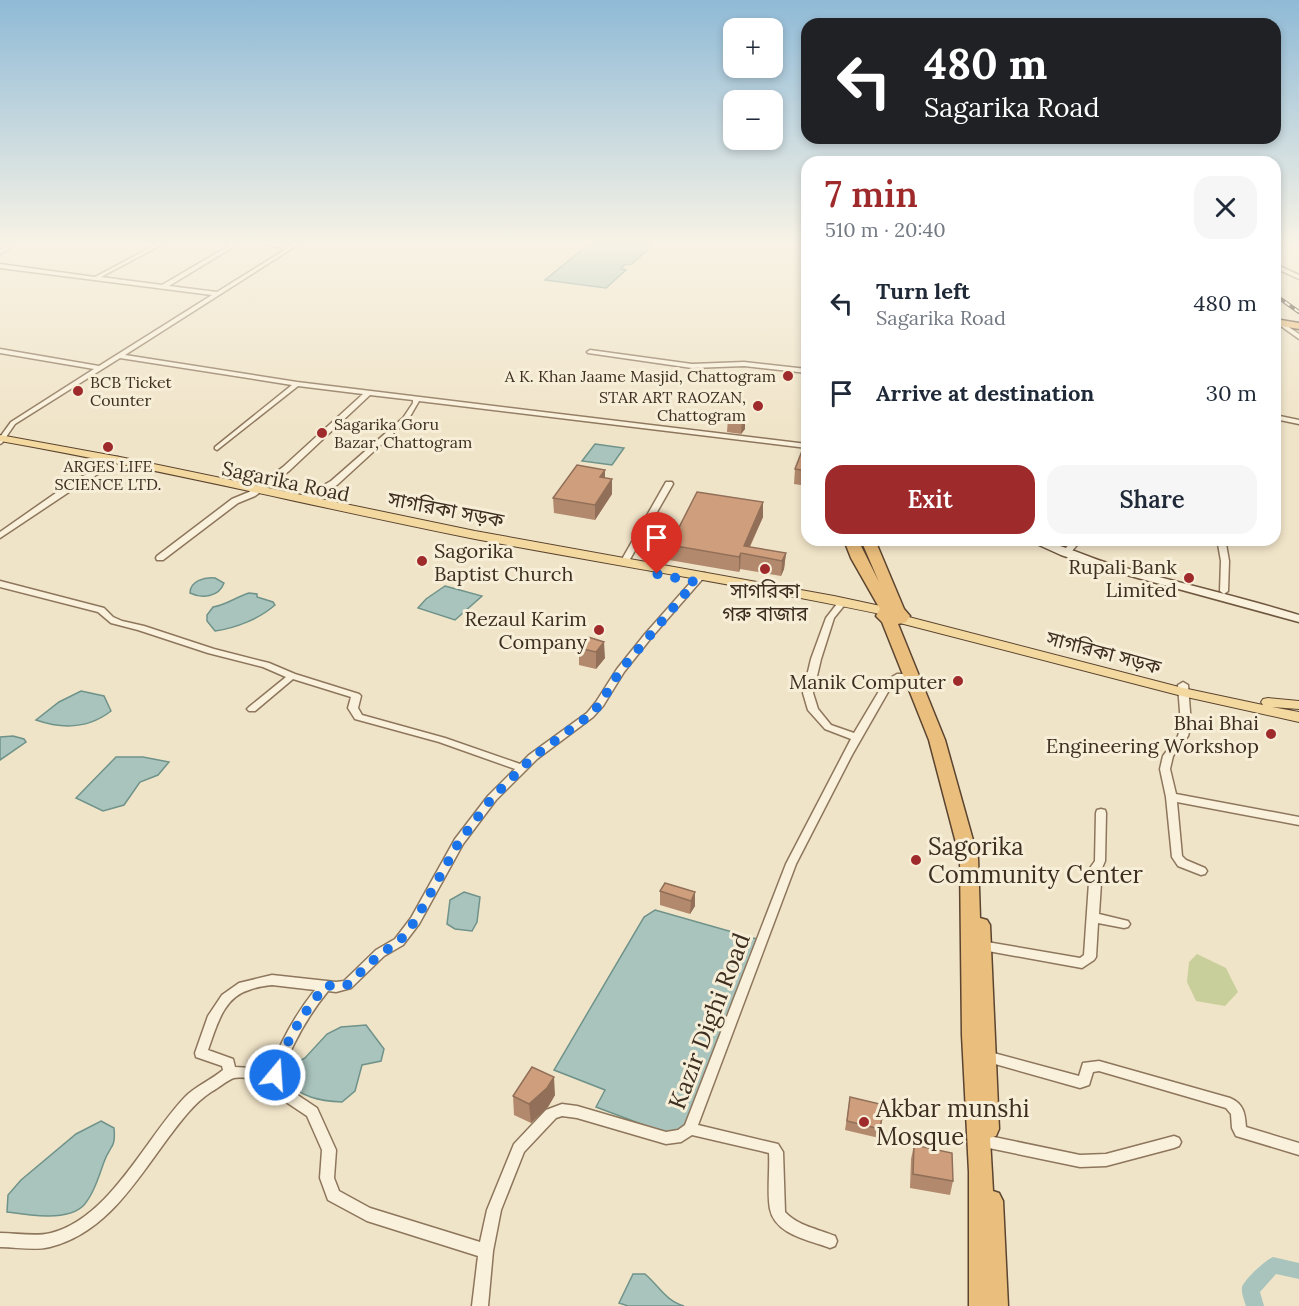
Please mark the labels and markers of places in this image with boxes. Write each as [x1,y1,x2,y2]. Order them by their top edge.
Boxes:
place label: A K. Khan Jaame Masjid, Chattogram [504,366,776,386]
marker: A K. Khan Jaame Masjid, Chattogram [781,369,795,383]
place label: BCB Ticket Counter [90,372,173,410]
marker: BCB Ticket Counter [71,384,85,398]
place label: STAR ART RAOZAN, Chattogram [599,387,746,425]
marker: STAR ART RAOZAN, Chattogram [751,399,765,413]
place label: Sagarika Goru Bazar, Chattogram [334,414,472,452]
marker: Sagarika Goru Bazar, Chattogram [315,426,329,440]
marker: ARGES LIFE SCIENCE LTD. [101,440,115,454]
place label: ARGES LIFE SCIENCE LTD. [54,456,162,494]
pin [631,512,682,574]
place label: Sagorika Baptist Church [434,538,573,586]
marker: Sagorika Baptist Church [415,554,429,568]
place label: Rupali Bank Limited [1068,554,1177,602]
marker: সাগরিকা গরু বাজার [758,562,772,576]
marker: Rupali Bank Limited [1182,571,1196,585]
place label: সাগরিকা গরু বাজার [722,578,809,626]
place label: Rezaul Karim Company [465,606,587,654]
marker: Rezaul Karim Company [592,623,606,637]
place label: Manik Computer [789,669,946,694]
marker: Manik Computer [951,674,965,688]
place label: Bhai Bhai Engineering Workshop [1046,710,1259,758]
marker: Bhai Bhai Engineering Workshop [1264,727,1278,741]
place label: Sagorika Community Center [928,831,1144,890]
marker: Sagorika Community Center [909,853,923,867]
place label: Akbar munshi Mosque [875,1093,1030,1152]
marker: Akbar munshi Mosque [857,1115,871,1129]

